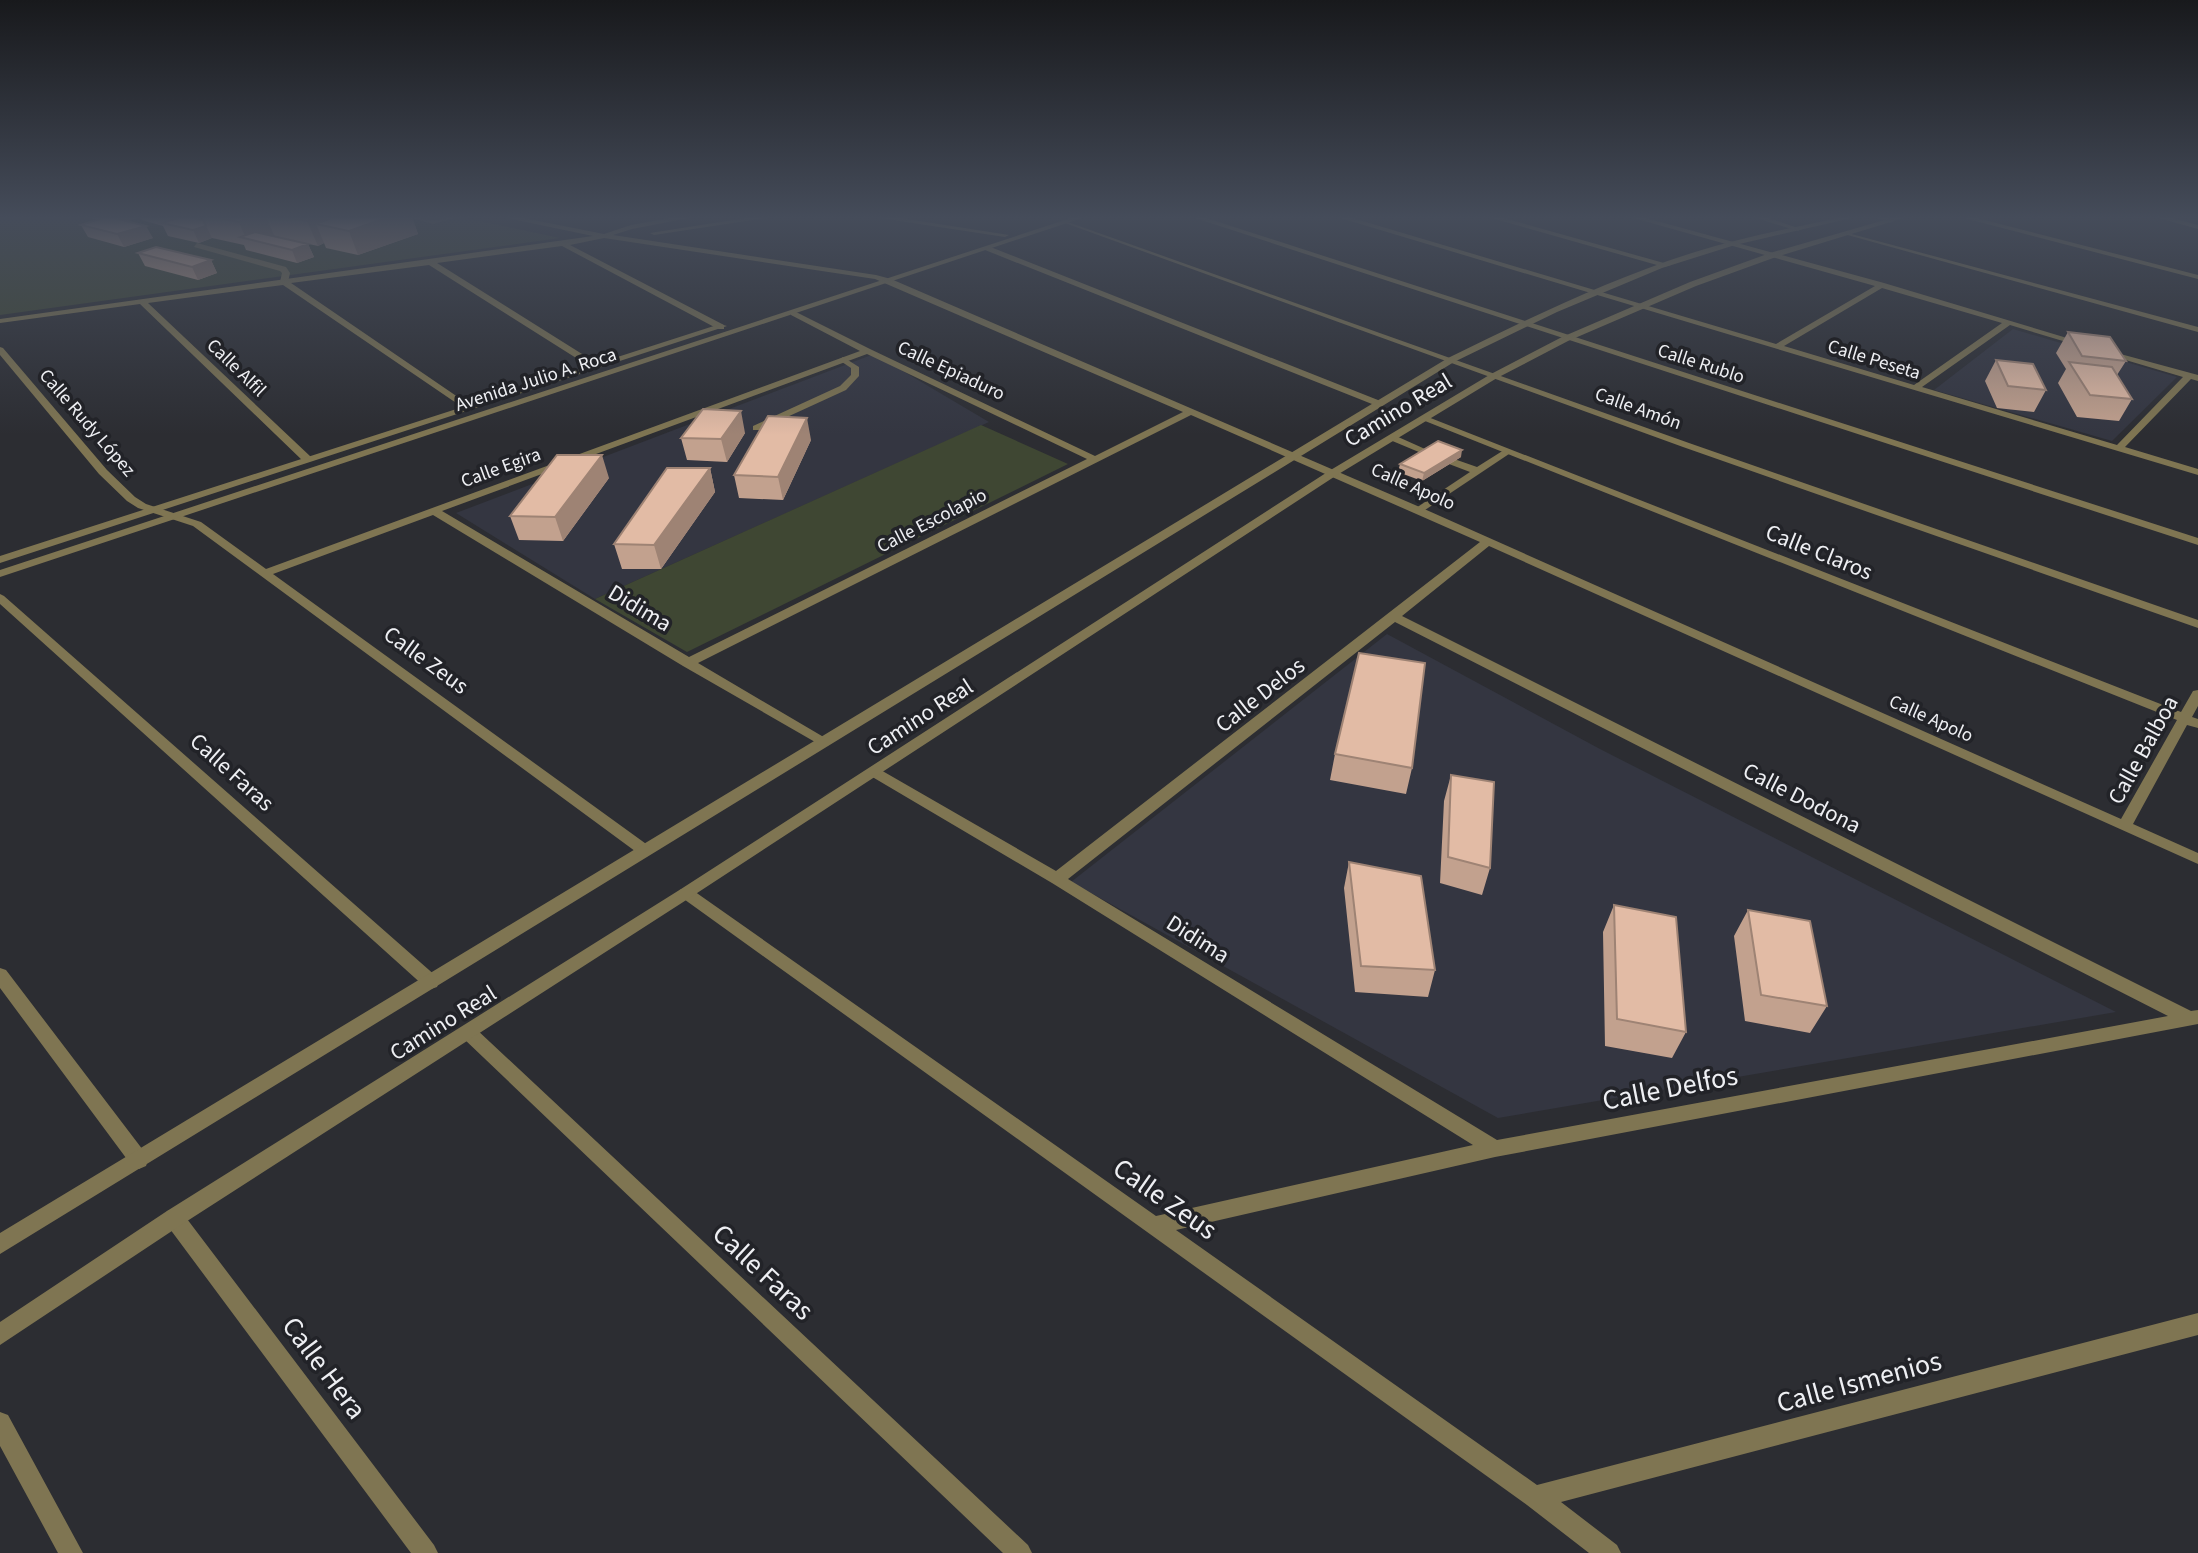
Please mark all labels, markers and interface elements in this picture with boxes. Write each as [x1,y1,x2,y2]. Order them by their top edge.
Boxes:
street label: Calle Alfil [200,333,272,403]
street label: Calle Peseta [1824,333,1924,387]
street label: Calle Epiaduro [893,334,1009,408]
street label: Calle Rublo [1654,337,1748,391]
street label: Avenida Julio A. Roca [452,341,620,419]
street label: Calle Rudy López [33,363,141,483]
street label: Camino Real [1338,365,1458,455]
street label: Calle Amón [1591,381,1685,437]
street label: Calle Egira [457,441,545,495]
street label: Calle Apolo [1367,456,1459,518]
street label: Calle Escolapio [872,482,992,560]
street label: Calle Claros [1760,516,1878,588]
street label: Didima [602,576,678,640]
street label: Calle Zeus [377,618,475,702]
street label: Calle Delos [1208,649,1312,741]
street label: Camino Real [860,670,980,764]
street label: Calle Apolo [1885,688,1977,750]
street label: Calle Balboa [2100,690,2186,810]
street label: Calle Faras [183,725,281,819]
street label: Calle Dodona [1737,754,1867,842]
street label: Didima [1160,907,1236,971]
street label: Camino Real [383,977,503,1069]
street label: Calle Delfos [1599,1055,1741,1121]
street label: Calle Zeus [1105,1148,1225,1250]
street label: Calle Faras [703,1214,823,1330]
street label: Calle Hera [272,1308,376,1428]
street label: Calle Ismenios [1772,1341,1946,1423]

